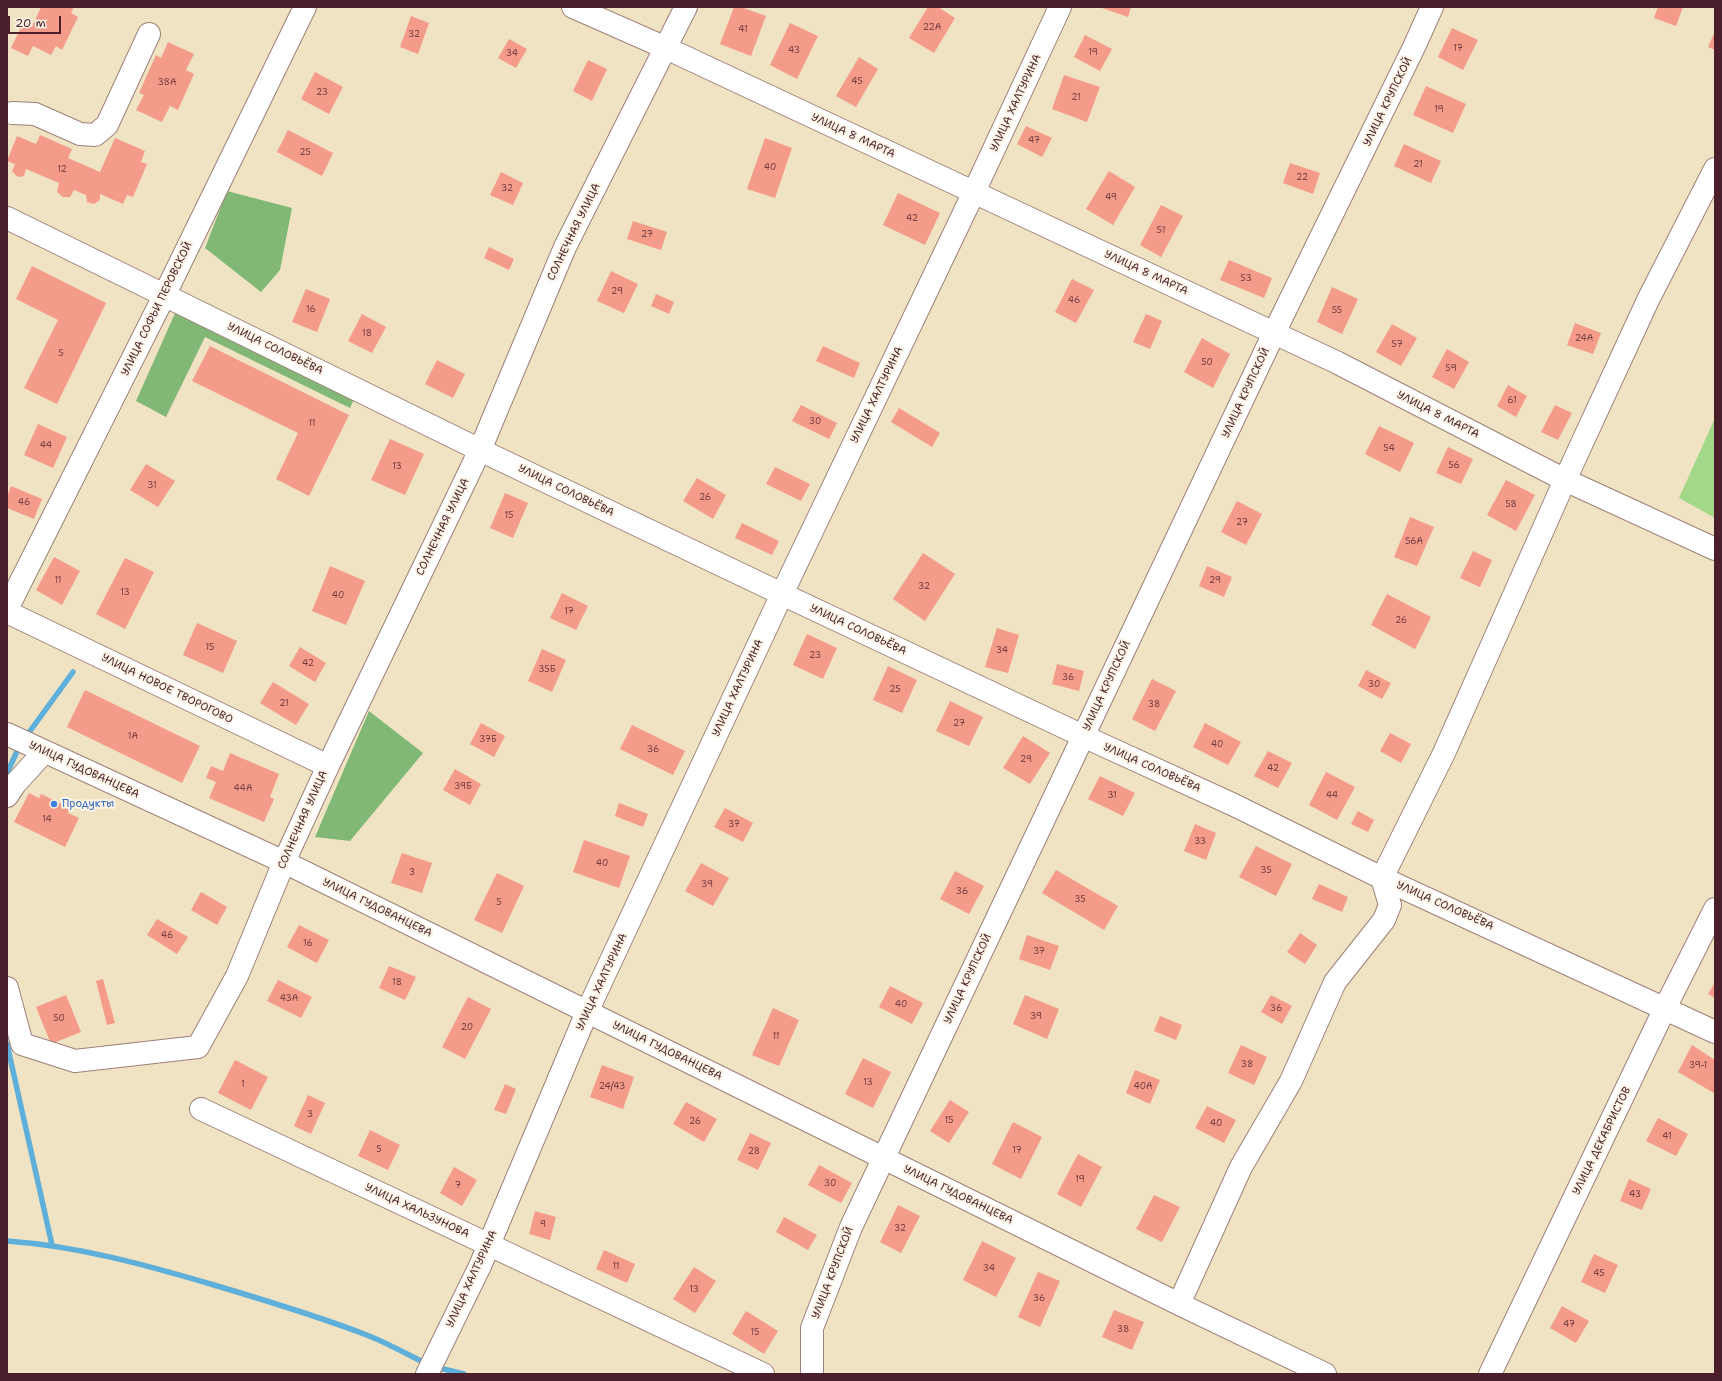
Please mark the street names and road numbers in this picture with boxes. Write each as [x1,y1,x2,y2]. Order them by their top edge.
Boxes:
street label: УЛИЦА ХАЛТУРИНА [988,52,1044,154]
street label: УЛИЦА КРУПСКОЙ [1361,55,1415,149]
street label: УЛИЦА 8 МАРТА [809,111,897,161]
street label: СОЛНЕЧНАЯ УЛИЦА [545,181,603,283]
street label: УЛИЦА СОФЬИ ПЕРОВСКОЙ [119,240,195,378]
street label: УЛИЦА 8 МАРТА [1102,248,1190,298]
street label: УЛИЦА СОЛОВЬЁВА [225,320,325,378]
street label: УЛИЦА ХАЛТУРИНА [848,345,906,445]
street label: УЛИЦА КРУПСКОЙ [1219,346,1273,440]
street label: УЛИЦА 8 МАРТА [1395,388,1481,442]
street label: УЛИЦА СОЛОВЬЁВА [516,462,616,520]
street label: СОЛНЕЧНАЯ УЛИЦА [414,476,472,578]
street label: УЛИЦА СОЛОВЬЁВА [808,602,908,658]
street label: УЛИЦА ХАЛТУРИНА [710,637,766,739]
street label: УЛИЦА КРУПСКОЙ [1080,639,1134,733]
street label: УЛИЦА НОВОЕ ТВОРОГОВО [99,651,235,727]
street label: УЛИЦА ГУДОВАНЦЕВА [27,739,141,801]
street label: УЛИЦА СОЛОВЬЁВА [1101,741,1203,795]
street label: СОЛНЕЧНАЯ УЛИЦА [275,769,331,871]
street label: УЛИЦА ГУДОВАНЦЕВА [320,876,434,940]
street label: УЛИЦА СОЛОВЬЁВА [1394,879,1496,933]
street label: УЛИЦА ХАЛТУРИНА [574,931,630,1033]
street label: УЛИЦА КРУПСКОЙ [941,932,995,1026]
street label: УЛИЦА ГУДОВАНЦЕВА [610,1019,724,1083]
street label: УЛИЦА ДЕКАБРИСТОВ [1570,1085,1634,1197]
street label: УЛИЦА ГУДОВАНЦЕВА [901,1163,1015,1227]
street label: УЛИЦА ХАЛЬЗУНОВА [363,1181,471,1241]
street label: УЛИЦА КРУПСКОЙ [809,1225,857,1321]
street label: УЛИЦА ХАЛТУРИНА [444,1228,500,1330]

